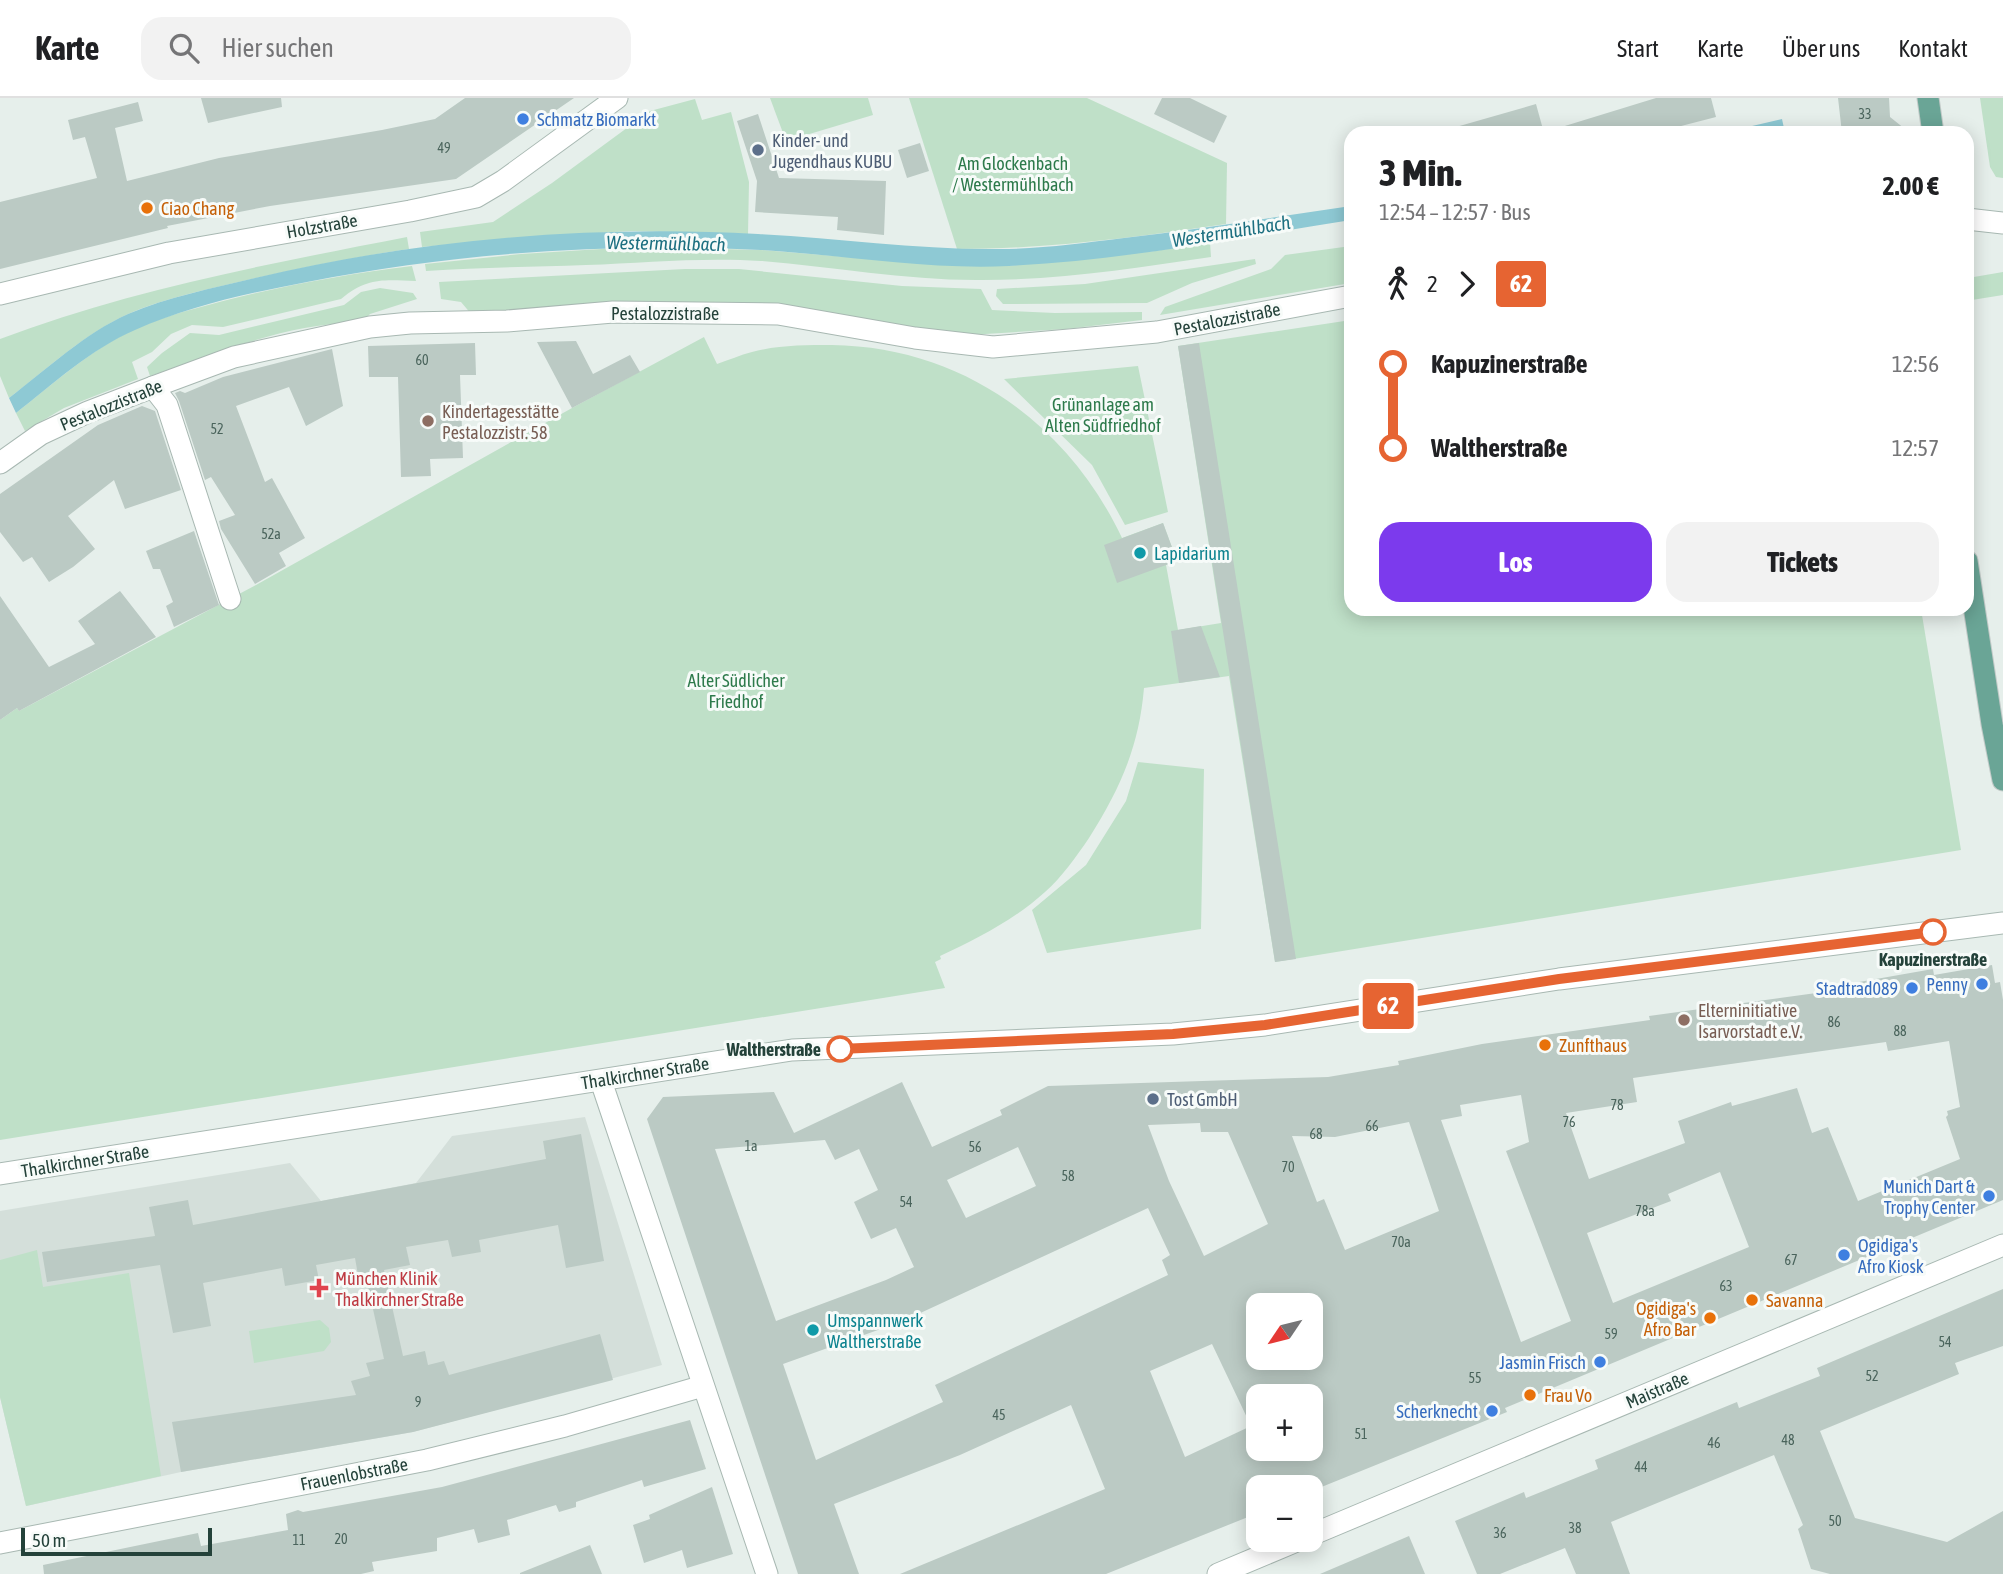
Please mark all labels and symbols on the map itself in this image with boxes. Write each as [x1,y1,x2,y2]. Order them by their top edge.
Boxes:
house number: 33 [1858,106,1872,122]
place label: Schmatz Biomarkt [537,109,656,130]
marker: Schmatz Biomarkt [515,111,531,127]
place label: Kinder- und Jugendhaus KUBU [772,130,892,172]
house number: 49 [437,140,451,156]
marker: Kinder- und Jugendhaus KUBU [750,142,766,158]
park label: Am Glockenbach / Westermühlbach [952,153,1074,195]
place label: Ciao Chang [161,198,234,219]
marker: Ciao Chang [139,200,155,216]
street label: Holzstraße [285,209,359,243]
water label: Westermühlbach [1170,211,1292,251]
water label: Westermühlbach [606,231,726,255]
street label: Pestalozzistraße [1172,298,1282,340]
street label: Pestalozzistraße [611,303,719,324]
house number: 60 [415,352,429,368]
street label: Pestalozzistraße [57,375,165,435]
park label: Grünanlage am Alten Südfriedhof [1045,394,1161,436]
place label: Kindertagesstätte Pestalozzistr. 58 [442,401,559,443]
marker: Kindertagesstätte Pestalozzistr. 58 [420,413,436,429]
house number: 52 [210,421,224,437]
house number: 52a [261,526,281,542]
place label: Lapidarium [1154,543,1230,564]
marker: Lapidarium [1132,545,1148,561]
park label: Alter Südlicher Friedhof [687,670,785,712]
marker: Kapuzinerstraße [1920,919,1946,945]
place label: Kapuzinerstraße [1879,949,1987,970]
place label: Penny [1926,974,1968,995]
marker: Penny [1974,976,1990,992]
place label: Stadtrad089 [1816,978,1898,999]
marker: Stadtrad089 [1904,980,1920,996]
line badge: 62 [1356,983,1420,1029]
place label: Elterninitiative Isarvorstadt e.V. [1698,1000,1802,1042]
marker: Elterninitiative Isarvorstadt e.V. [1676,1012,1692,1028]
house number: 86 [1827,1014,1841,1030]
house number: 88 [1893,1023,1907,1039]
place label: Zunfthaus [1559,1035,1627,1056]
marker: Waltherstraße [827,1036,853,1062]
marker: Zunfthaus [1537,1037,1553,1053]
place label: Waltherstraße [725,1039,821,1060]
street label: Thalkirchner Straße [580,1053,710,1093]
place label: Tost GmbH [1167,1089,1238,1110]
marker: Tost GmbH [1145,1091,1161,1107]
house number: 78 [1610,1097,1624,1113]
house number: 76 [1562,1114,1576,1130]
house number: 66 [1365,1118,1379,1134]
house number: 68 [1309,1126,1323,1142]
house number: 1a [744,1138,758,1154]
house number: 56 [968,1139,982,1155]
street label: Thalkirchner Straße [20,1141,150,1181]
house number: 70 [1281,1159,1295,1175]
house number: 58 [1061,1168,1075,1184]
place label: Munich Dart & Trophy Center [1883,1176,1976,1218]
marker: Munich Dart & Trophy Center [1981,1188,1997,1204]
house number: 54 [899,1194,913,1210]
house number: 78a [1635,1203,1655,1219]
house number: 70a [1391,1234,1411,1250]
place label: Ogidiga's Afro Kiosk [1858,1235,1924,1277]
marker: Ogidiga's Afro Kiosk [1836,1247,1852,1263]
house number: 67 [1784,1252,1798,1268]
place label: München Klinik Thalkirchner Straße [335,1268,464,1310]
marker: München Klinik Thalkirchner Straße [309,1278,329,1298]
house number: 63 [1719,1278,1733,1294]
place label: Savanna [1766,1290,1823,1311]
marker: Savanna [1744,1292,1760,1308]
north arrow [1246,1293,1323,1370]
place label: Ogidiga's Afro Bar [1636,1298,1697,1340]
place label: Umspannwerk Waltherstraße [827,1310,923,1352]
marker: Ogidiga's Afro Bar [1702,1310,1718,1326]
marker: Umspannwerk Waltherstraße [805,1322,821,1338]
house number: 59 [1604,1326,1618,1342]
house number: 54 [1938,1334,1952,1350]
place label: Jasmin Frisch [1499,1352,1586,1373]
marker: Jasmin Frisch [1592,1354,1608,1370]
street label: Maistraße [1622,1367,1692,1413]
house number: 52 [1865,1368,1879,1384]
house number: 55 [1468,1370,1482,1386]
place label: Frau Vo [1544,1385,1592,1406]
marker: Frau Vo [1522,1387,1538,1403]
house number: 9 [415,1394,421,1410]
place label: Scherknecht [1396,1401,1478,1422]
marker: Scherknecht [1484,1403,1500,1419]
house number: 45 [992,1407,1006,1423]
house number: 51 [1354,1426,1368,1442]
house number: 48 [1781,1432,1795,1448]
house number: 46 [1707,1435,1721,1451]
street label: Frauenlobstraße [299,1453,409,1495]
house number: 44 [1634,1459,1648,1475]
house number: 50 [1828,1513,1842,1529]
house number: 38 [1568,1520,1582,1536]
scale bar [21,1525,212,1557]
house number: 36 [1493,1525,1507,1541]
house number: 20 [334,1531,348,1547]
house number: 11 [292,1532,306,1548]

